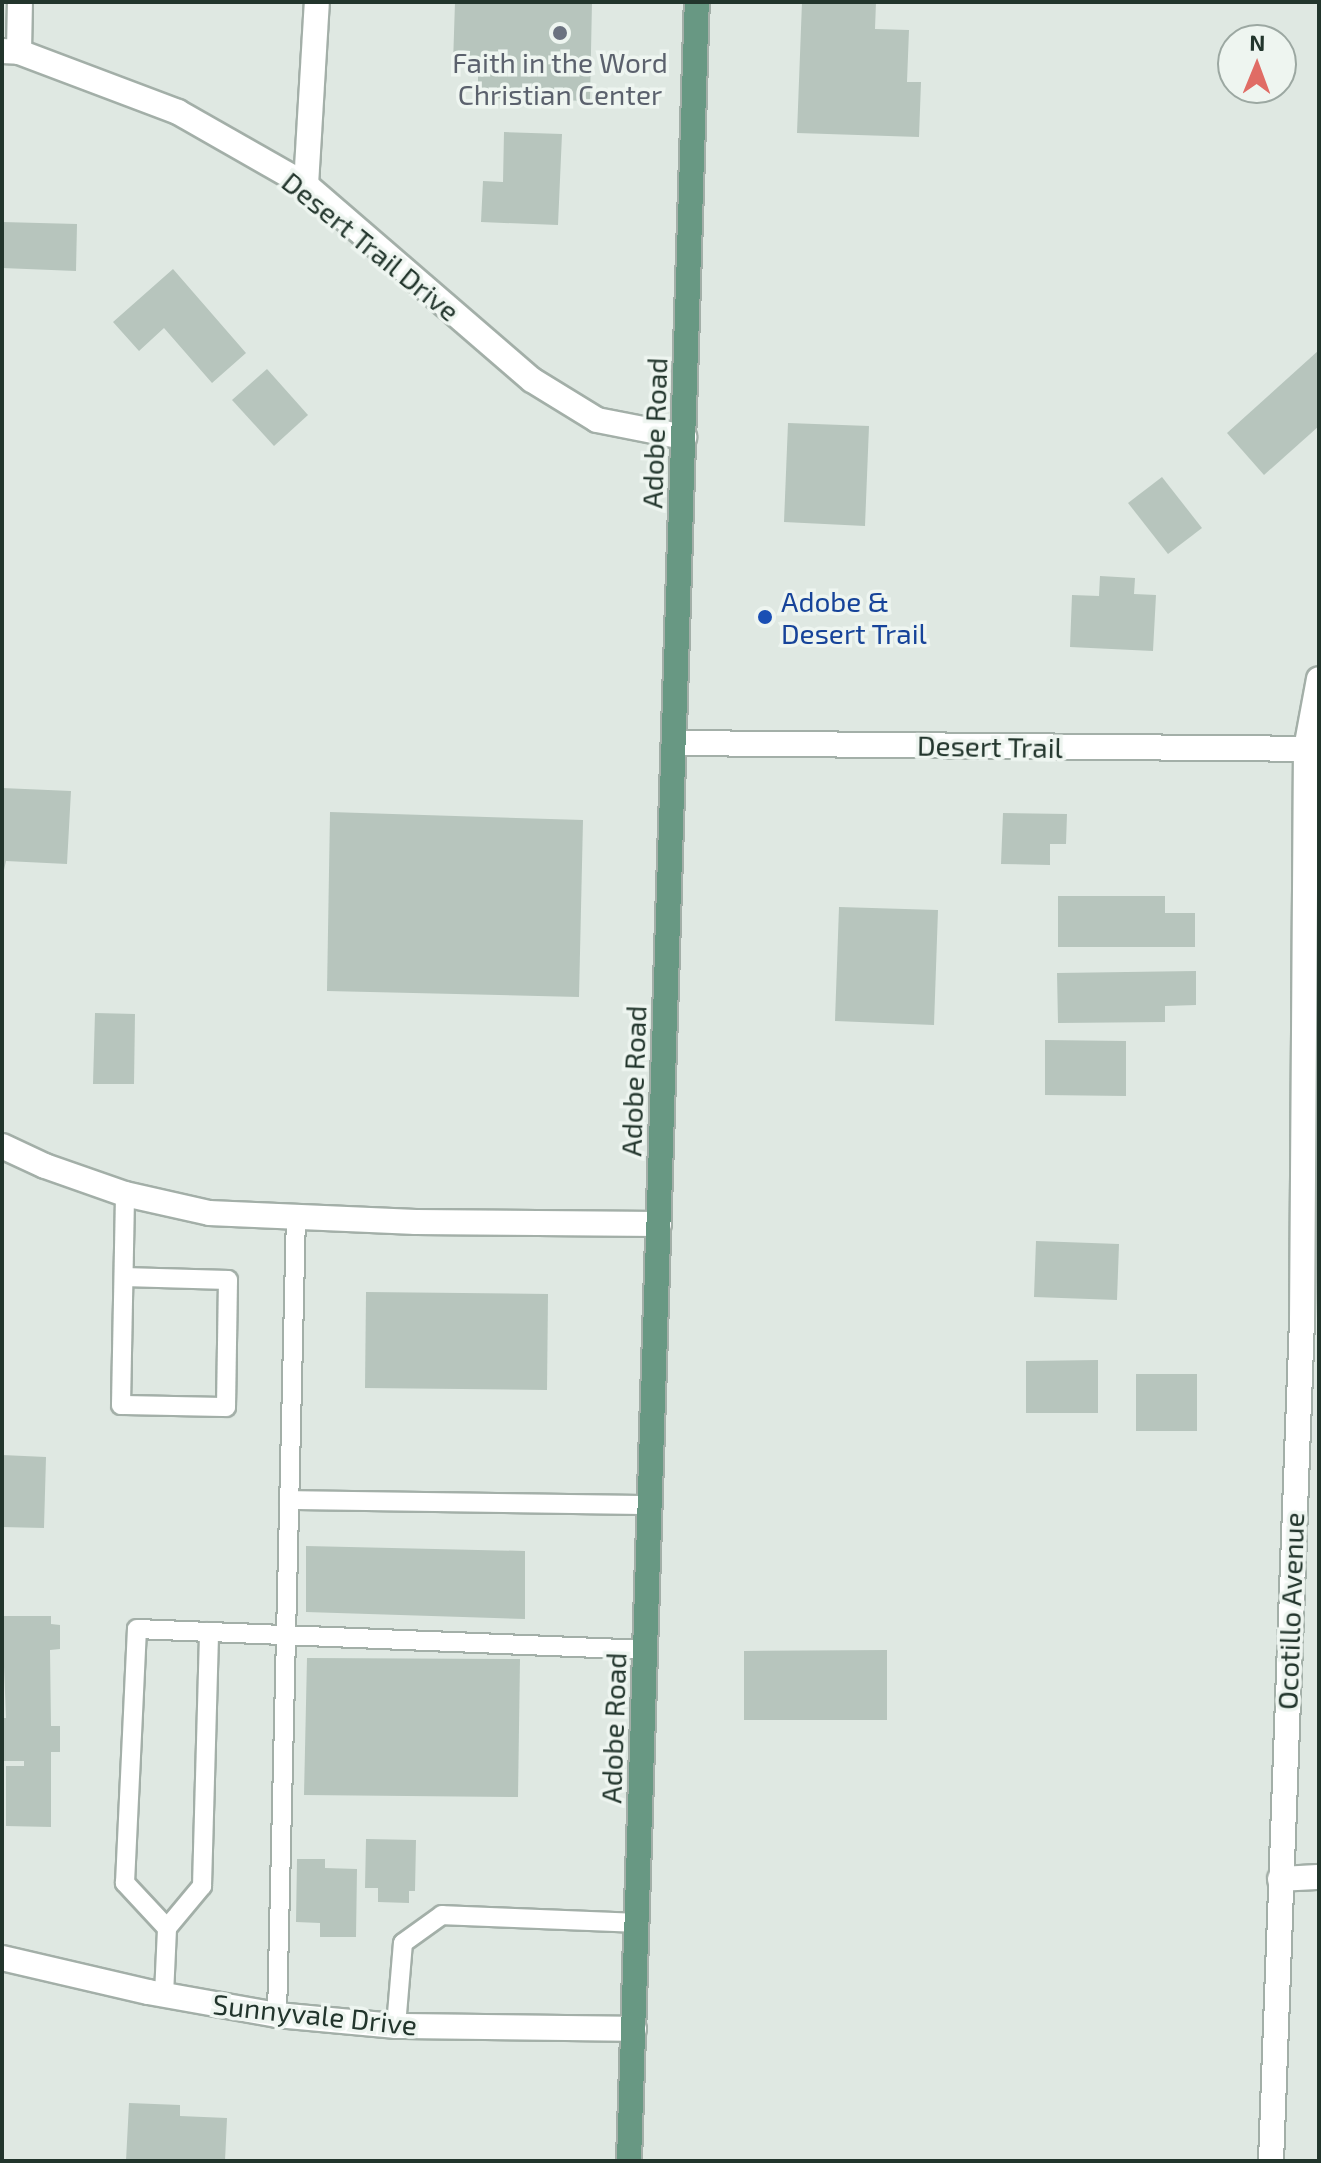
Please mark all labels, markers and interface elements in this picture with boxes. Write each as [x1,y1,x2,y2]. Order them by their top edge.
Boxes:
marker: Faith in the Word Christian Center [551,24,569,42]
north arrow [1217,24,1297,104]
text: N [1249,29,1266,55]
place label: Faith in the Word Christian Center [452,45,668,111]
street label: Desert Trail Drive [275,164,467,328]
street label: Adobe Road [635,357,673,509]
place label: Adobe & Desert Trail [781,584,928,650]
marker: Adobe & Desert Trail [756,608,774,626]
street label: Desert Trail [916,728,1064,764]
street label: Adobe Road [614,1005,652,1157]
street label: Ocotillo Avenue [1270,1511,1310,1711]
street label: Adobe Road [594,1652,632,1804]
street label: Sunnyvale Drive [211,1987,419,2041]

